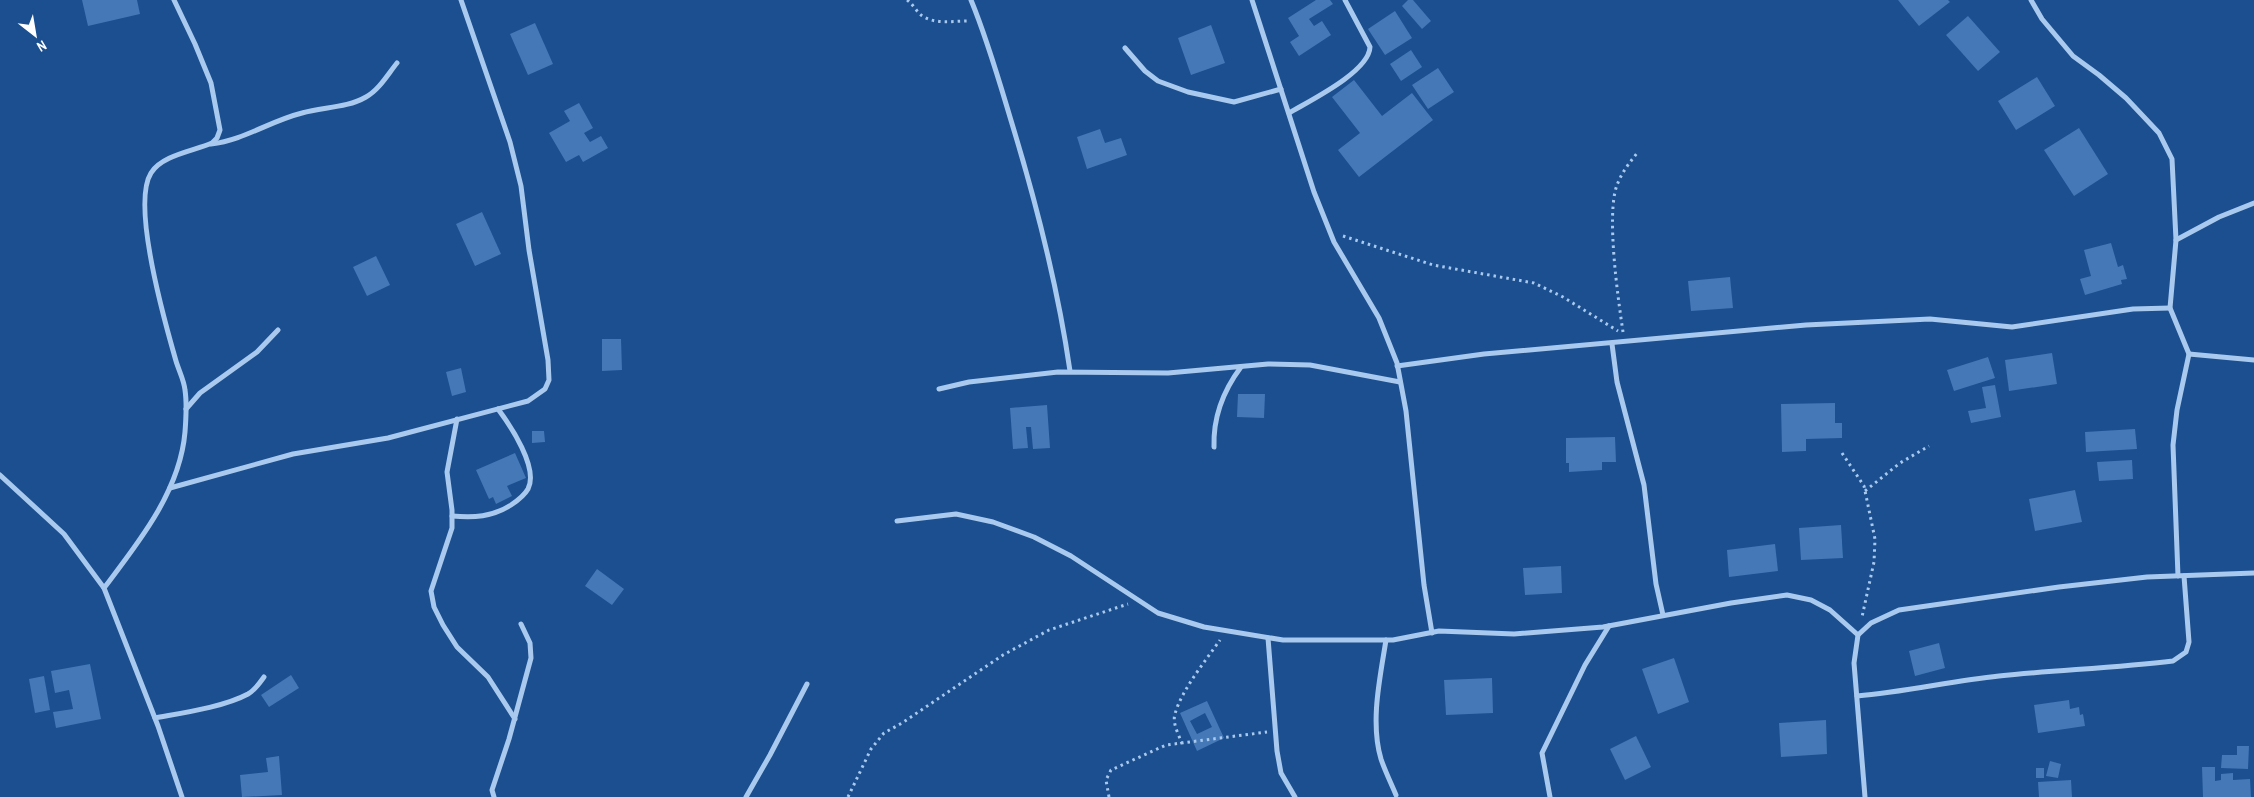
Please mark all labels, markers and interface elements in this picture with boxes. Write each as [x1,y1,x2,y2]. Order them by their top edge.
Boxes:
north arrow [10,10,60,60]
text: N [34,36,50,56]

